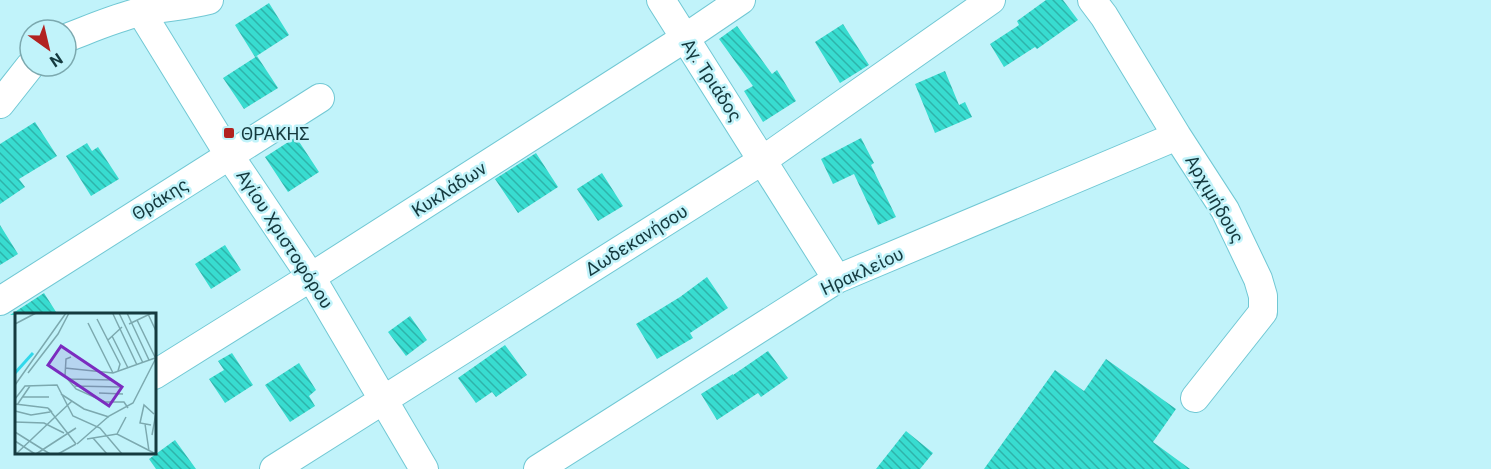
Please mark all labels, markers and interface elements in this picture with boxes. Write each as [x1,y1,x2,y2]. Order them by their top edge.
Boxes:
north arrow [18,18,78,78]
street label: Αγ. Τριάδος [678,35,746,125]
text: N [46,49,66,71]
place label: ΘΡΑΚΗΣ [241,123,310,144]
marker: ΘΡΑΚΗΣ [222,126,236,140]
street label: Αρχιμήδους [1181,151,1249,247]
street label: Κυκλάδων [408,157,490,221]
street label: Αγίου Χριστοφόρου [232,166,338,312]
street label: Θράκης [128,174,192,224]
street label: Δωδεκανήσου [581,200,691,280]
street label: Ηρακλείου [817,243,907,299]
inset map [15,313,156,454]

